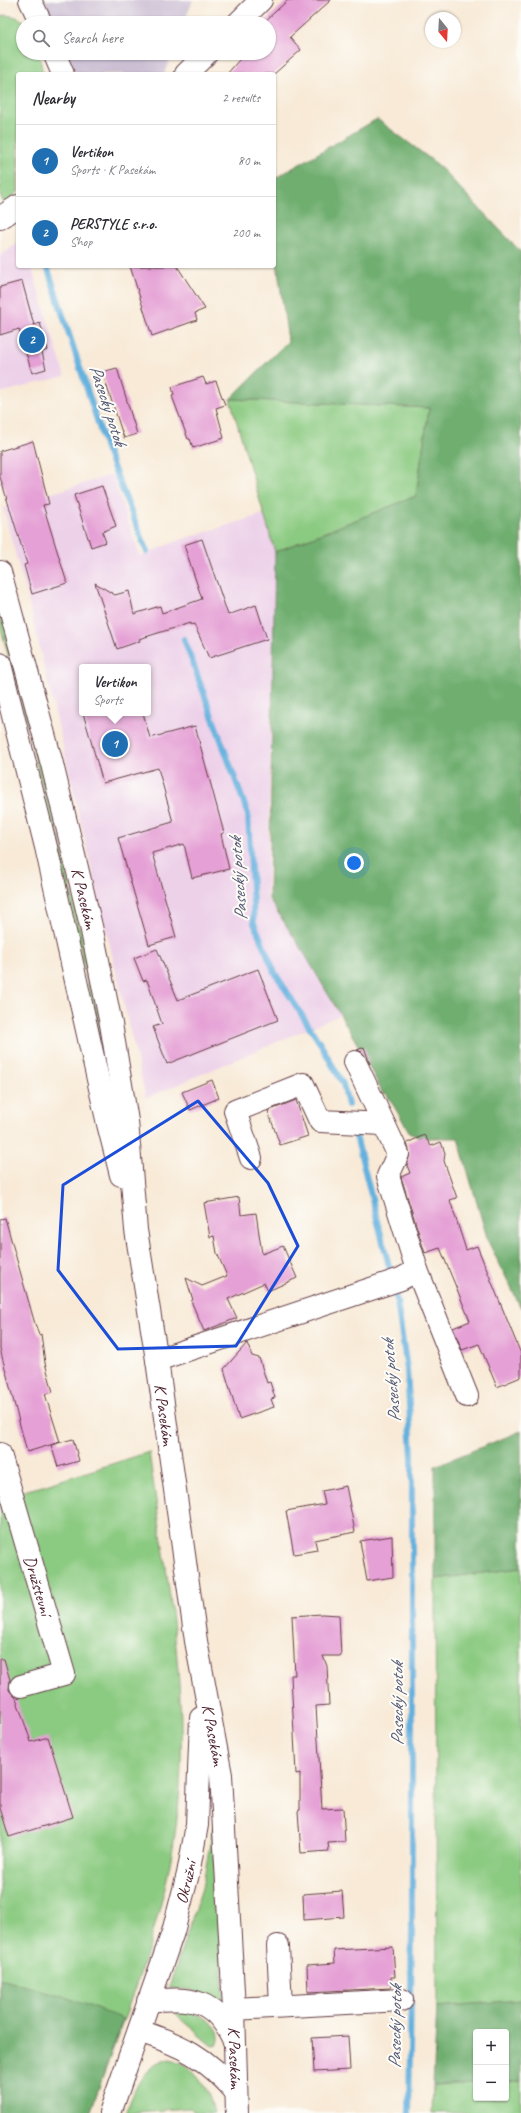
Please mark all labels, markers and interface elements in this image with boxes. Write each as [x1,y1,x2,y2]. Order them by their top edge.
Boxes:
north arrow [425,12,461,48]
search box [16,16,276,60]
icon: search [30,27,52,49]
text: Search here [62,29,123,48]
text: Nearby [32,88,75,109]
text: 2 results [222,90,260,106]
text: Vertikon [70,143,113,162]
text: 1 [42,153,48,169]
text: 80 m [238,153,260,169]
text: Sports · K Pasekám [70,162,155,178]
text: PERSTYLE s.r.o. [70,215,157,234]
text: 2 [42,225,48,241]
text: 200 m [232,225,260,241]
text: Shop [70,234,92,250]
pin: 2 [19,325,45,355]
water label: Pasecký potok [85,362,132,451]
popup [79,664,151,716]
text: Vertikon [93,673,137,692]
text: Sports [93,692,123,708]
pin: 1 [102,729,128,759]
water label: Pasecký potok [224,833,252,921]
your location [344,853,364,873]
street label: K Pasekám [66,866,102,932]
water label: Pasecký potok [376,1335,406,1423]
street label: K Pasekám [149,1383,179,1448]
street label: Družstevní [19,1553,57,1622]
water label: Pasecký potok [386,1659,408,1745]
street label: K Pasekám [197,1702,229,1769]
street label: Okružní [171,1855,202,1906]
water label: Pasecký potok [383,1982,407,2069]
street label: K Pasekám [224,2026,246,2090]
map controls [473,2029,509,2101]
button: + [473,2029,509,2065]
button: − [473,2065,509,2101]

